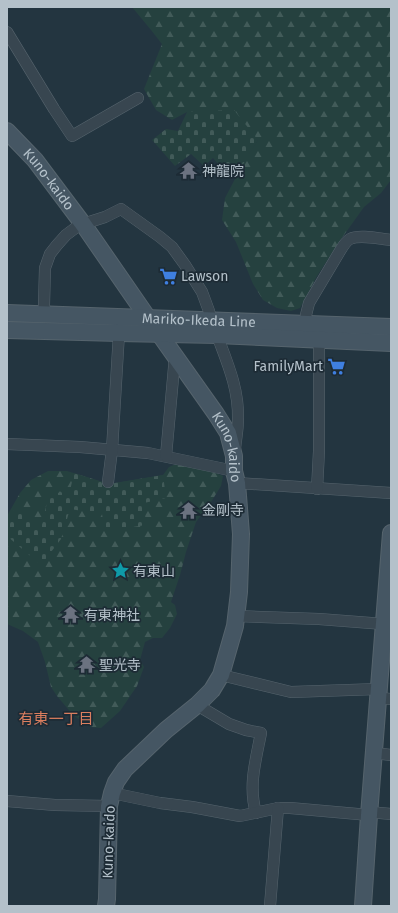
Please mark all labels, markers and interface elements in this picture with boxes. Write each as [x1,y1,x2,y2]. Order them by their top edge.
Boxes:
street label: Kuno-kaido [20,145,78,213]
temple icon: 神龍院 [179,161,199,181]
place label: 神龍院 [202,163,244,180]
supermarket icon: Lawson [158,266,178,286]
place label: Lawson [181,268,228,285]
street label: Mariko-Ikeda Line [142,309,256,331]
supermarket icon: FamilyMart [326,356,346,376]
place label: FamilyMart [254,358,324,375]
street label: Kuno-kaido [208,409,245,484]
temple icon: 金剛寺 [179,500,199,520]
place label: 金剛寺 [202,502,244,519]
place icon: 有東山 [110,561,130,581]
place label: 有東山 [133,563,175,580]
temple icon: 有東神社 [61,605,81,625]
place label: 有東神社 [84,607,140,624]
temple icon: 聖光寺 [76,655,96,675]
place label: 聖光寺 [99,657,141,674]
district label: 有東一丁目 [18,710,94,728]
street label: Kuno-kaido [99,805,119,879]

